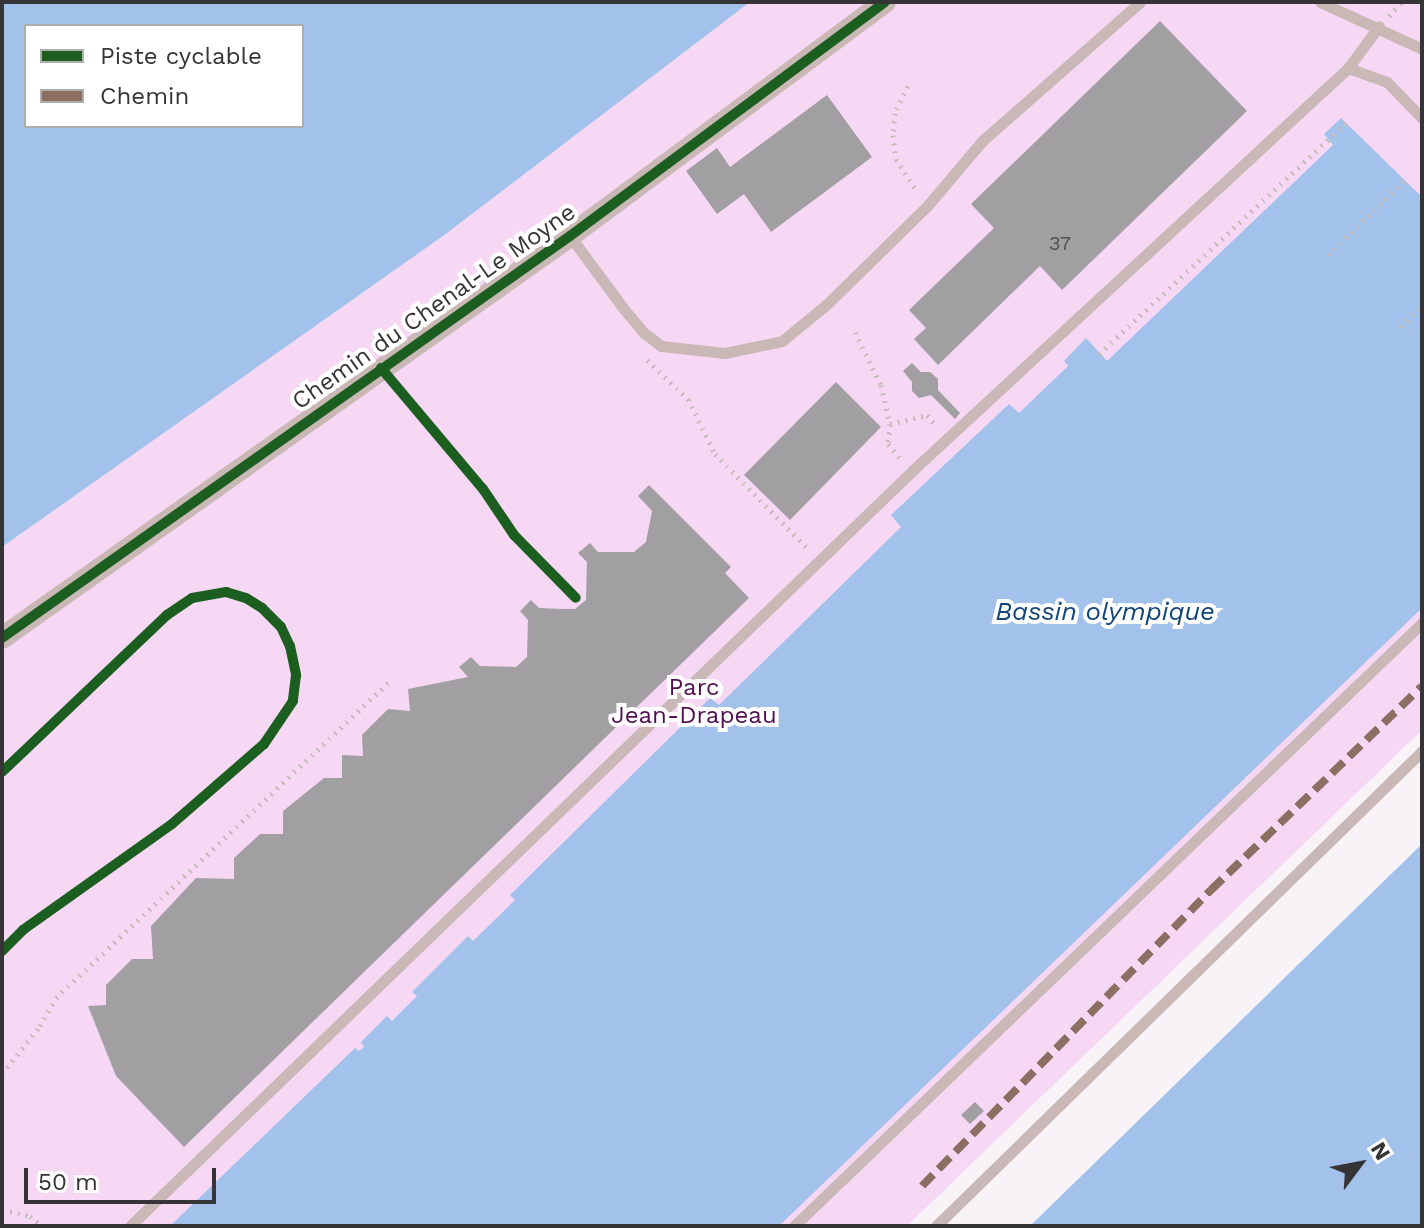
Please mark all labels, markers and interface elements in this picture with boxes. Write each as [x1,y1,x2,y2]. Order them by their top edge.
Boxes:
legend [24,24,304,128]
text: Piste cyclable [100,42,262,70]
text: Chemin [100,82,189,110]
street label: Chemin du Chenal-Le Moyne [287,198,581,416]
house number: 37 [1049,231,1071,255]
water label: Bassin olympique [995,596,1215,628]
park label: Parc Jean-Drapeau [611,674,777,730]
north arrow [1320,1124,1400,1204]
text: N [1366,1137,1396,1165]
scale bar [28,1152,220,1202]
text: 50 m [38,1168,98,1196]

